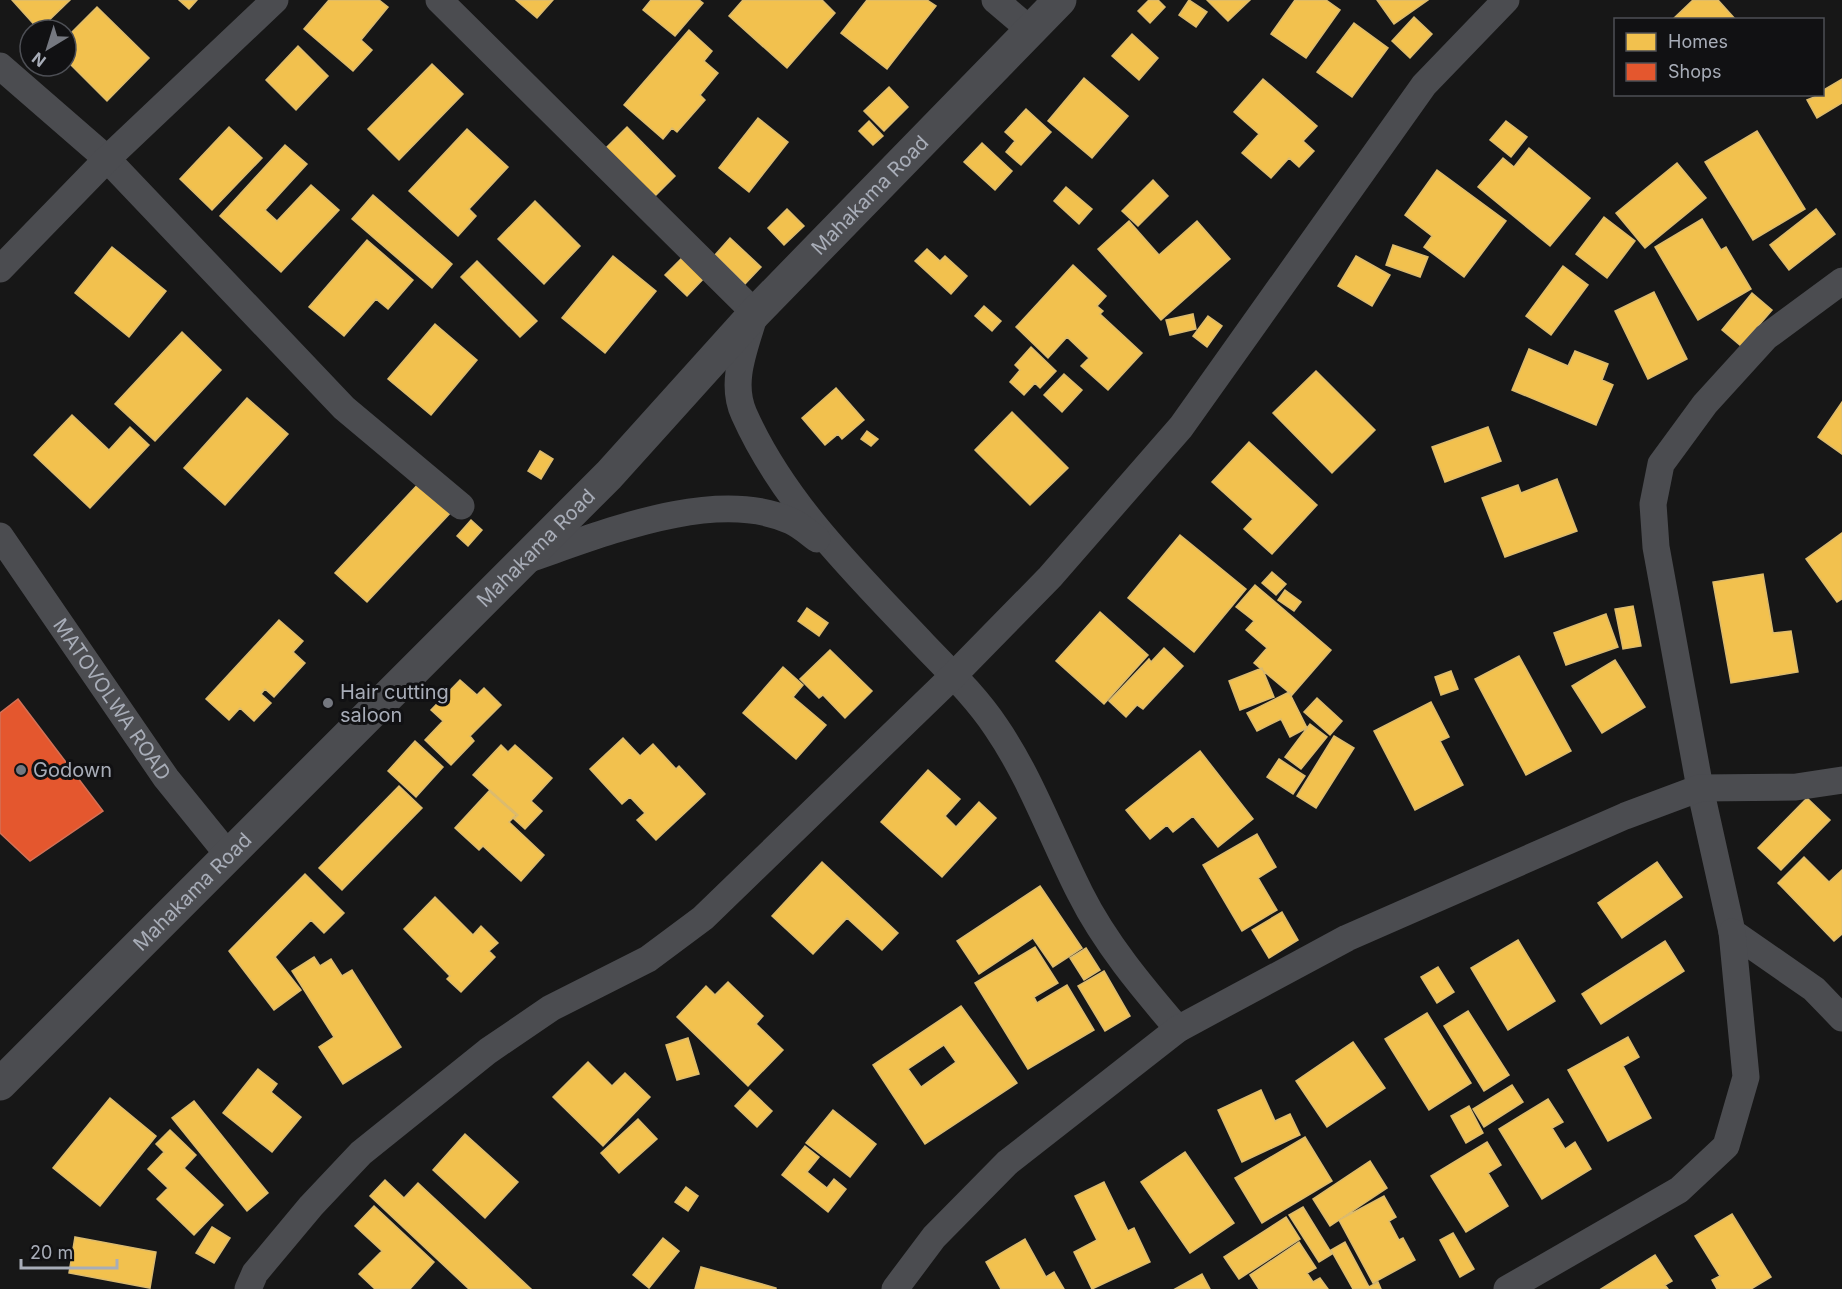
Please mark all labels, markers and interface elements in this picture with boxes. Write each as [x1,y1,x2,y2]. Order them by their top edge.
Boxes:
north arrow [18,18,78,78]
legend [1614,18,1824,96]
text: Homes [1668,31,1728,52]
text: N [28,48,50,71]
text: Shops [1668,61,1722,82]
street label: Mahakama Road [806,130,933,260]
street label: Mahakama Road [472,484,600,612]
street label: MATOVOLWA ROAD [48,614,176,785]
place label: Hair cutting saloon [340,680,449,727]
marker: Hair cutting saloon [321,696,335,710]
place label: Godown [33,758,112,782]
marker: Godown [14,763,28,777]
street label: Mahakama Road [128,828,256,956]
scale bar [21,1232,117,1270]
text: 20 m [30,1242,73,1263]

